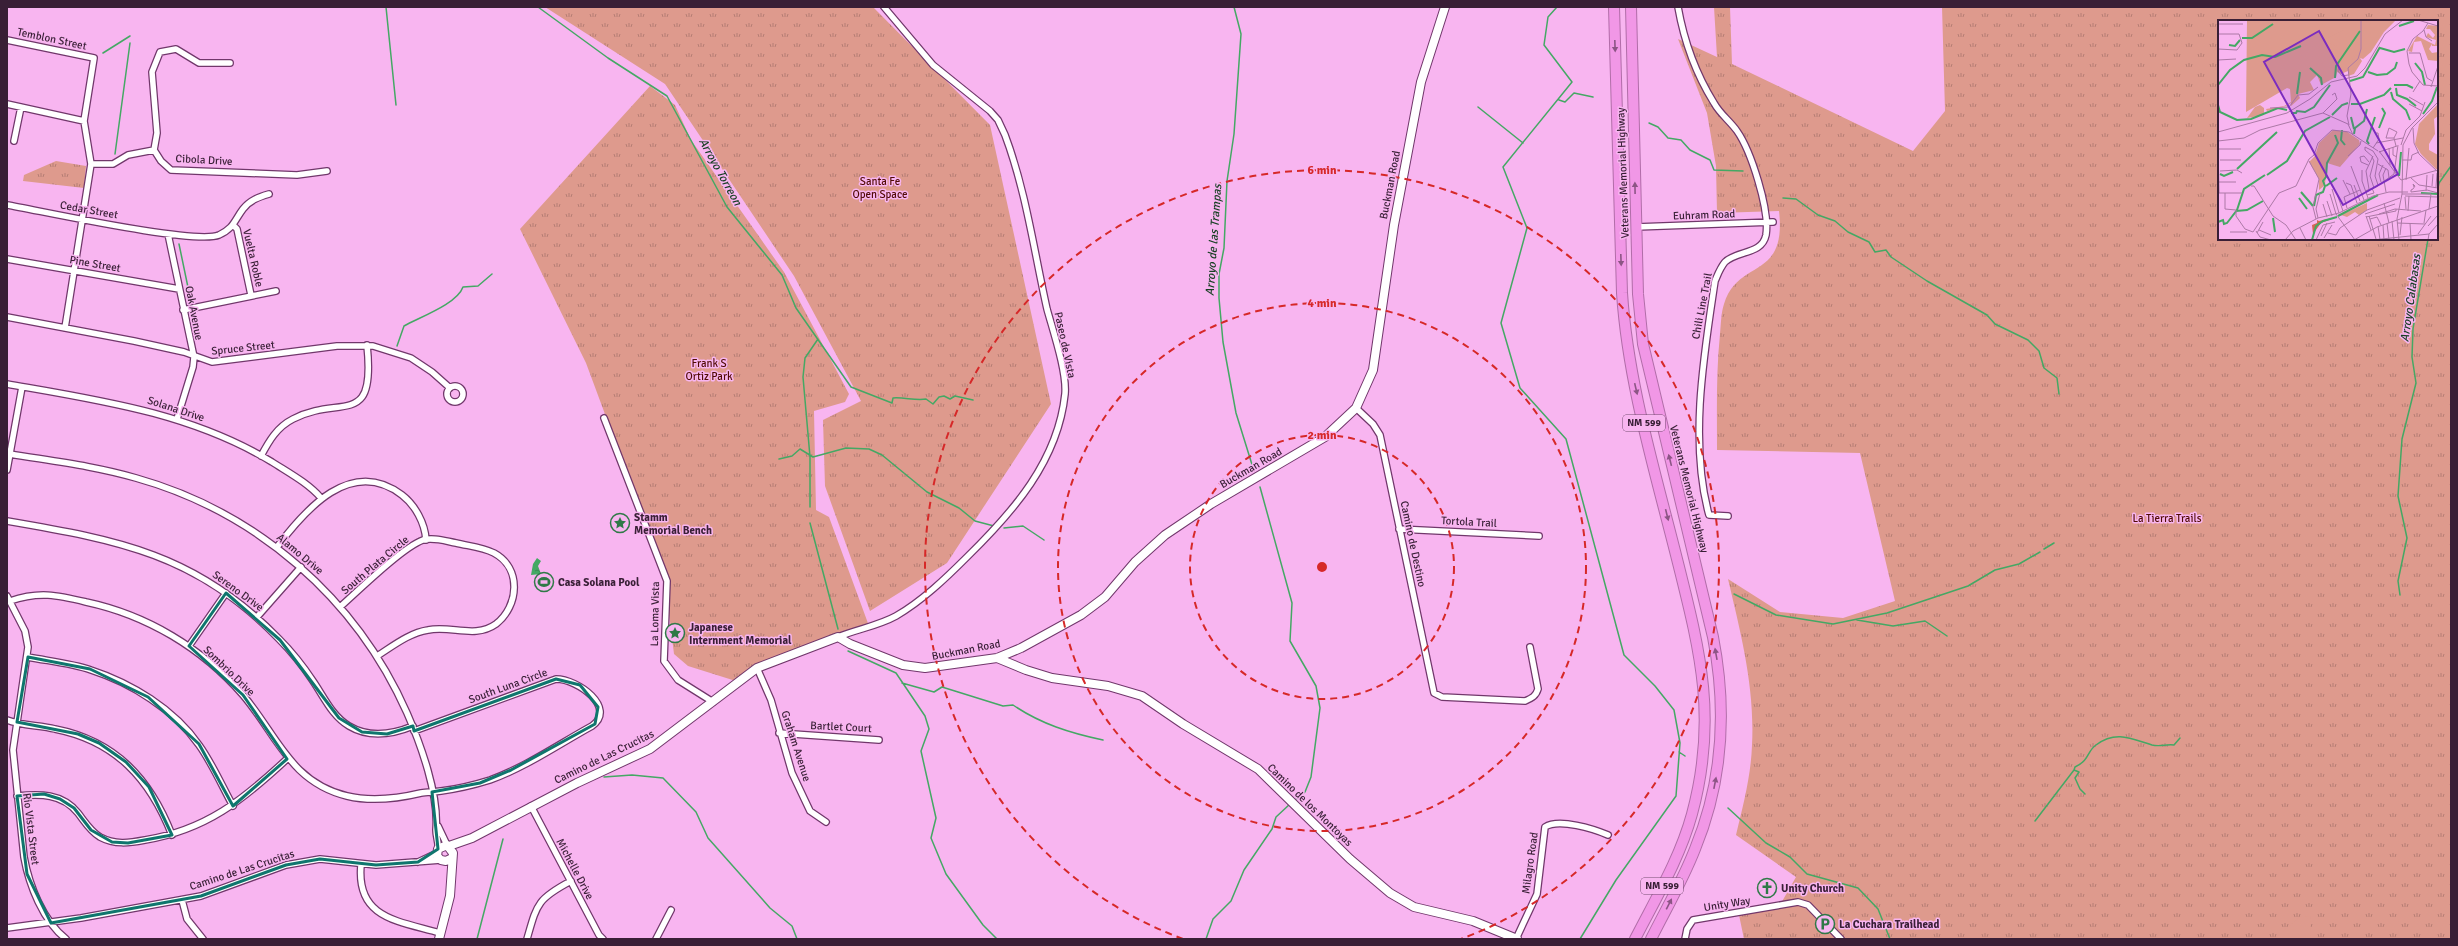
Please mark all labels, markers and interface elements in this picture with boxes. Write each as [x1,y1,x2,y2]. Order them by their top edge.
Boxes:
inset map [2218,20,2438,240]
street label: Temblon Street [16,25,88,53]
one-way arrow [1612,40,1619,52]
street label: Veterans Memorial Highway [1614,106,1632,239]
water label: Arroyo Torreon [695,136,745,209]
street label: Buckman Road [1377,149,1403,220]
street label: Cibola Drive [175,152,233,168]
text: 6 min [1308,163,1337,178]
park label: Santa Fe Open Space [852,175,908,201]
one-way arrow [1632,181,1638,194]
water label: Arroyo de las Trampas [1203,182,1226,296]
street label: Cedar Street [59,199,119,222]
street label: Euhram Road [1673,207,1736,223]
street label: Vuelta Roble [240,228,266,288]
water label: Arroyo Calabasas [2397,252,2425,343]
street label: Pine Street [68,253,122,275]
one-way arrow [1618,254,1624,267]
street label: Chili Line Trail [1689,272,1715,340]
street label: Oak Avenue [182,285,206,341]
text: 4 min [1308,296,1337,311]
street label: Paseo de Vista [1052,311,1078,380]
street label: Spruce Street [211,338,275,358]
park label: Frank S Ortiz Park [686,357,733,383]
one-way arrow [1633,383,1639,395]
street label: Solana Drive [146,394,206,424]
road number: NM 599 [1623,415,1665,431]
street label: Veterans Memorial Highway [1667,424,1711,555]
text: 2 min [1308,428,1337,443]
street label: Buckman Road [1218,445,1285,491]
one-way arrow [1666,453,1672,466]
street label: Camino de Destino [1398,500,1429,589]
one-way arrow [1664,509,1670,521]
place label: Stamm Memorial Bench [634,511,712,537]
place icon: Stamm Memorial Bench [609,512,631,534]
park label: La Tierra Trails [2132,512,2202,525]
street label: Tortola Trail [1441,514,1497,530]
street label: Alamo Drive [274,531,326,577]
street label: South Plata Circle [339,533,411,597]
centre of rings [1315,560,1329,574]
street label: Sereno Drive [210,568,266,614]
sports icon: Casa Solana Pool [533,571,555,593]
place label: Casa Solana Pool [558,576,640,589]
street label: La Loma Vista [648,581,662,647]
place label: Japanese Internment Memorial [689,621,792,647]
place icon: Japanese Internment Memorial [664,622,686,644]
street label: Buckman Road [931,637,1002,663]
street label: Sombrio Drive [201,643,257,699]
one-way arrow [1713,648,1719,660]
street label: South Luna Circle [467,666,549,706]
street label: Graham Avenue [778,709,814,783]
street label: Bartlet Court [810,719,872,735]
street label: Camino de Las Crucitas [552,727,656,787]
street label: Camino de los Montoyas [1265,761,1355,849]
one-way arrow [1712,777,1718,789]
street label: Rio Vista Street [20,792,42,866]
street label: Milagro Road [1519,831,1541,895]
street label: Michelle Drive [553,836,597,902]
street label: Camino de Las Crucitas [188,847,296,893]
church icon: Unity Church [1756,877,1778,899]
road number: NM 599 [1641,878,1683,894]
place label: Unity Church [1781,882,1844,895]
street label: Unity Way [1703,894,1752,914]
one-way arrow [1666,898,1672,910]
parking icon: La Cuchara Trailhead [1814,913,1836,935]
place label: La Cuchara Trailhead [1839,918,1939,931]

